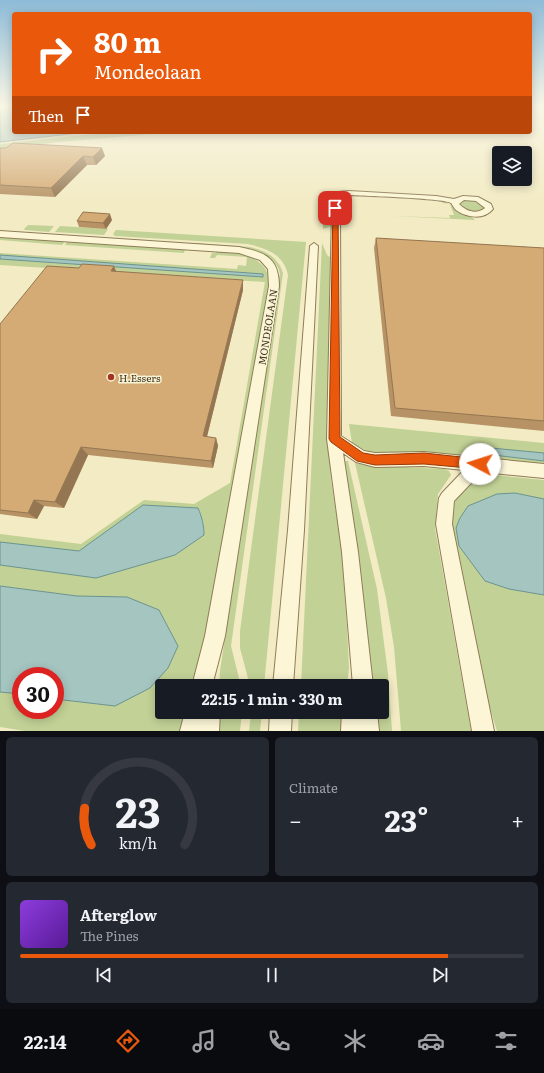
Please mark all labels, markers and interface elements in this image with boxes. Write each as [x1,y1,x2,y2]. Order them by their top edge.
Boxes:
text: 80 m [94,20,161,62]
icon: right [28,28,80,80]
text: Mondeolaan [94,58,202,85]
text: Then [28,104,64,127]
icon: arrive [72,104,94,126]
map controls [492,146,532,186]
button: layers [492,146,532,186]
pin [318,191,352,225]
icon: arrive [324,197,346,219]
street label: MONDEOLAAN [254,288,280,366]
place label: H.Essers [119,370,161,385]
marker: H.Essers [106,372,116,382]
position arrow [459,443,501,485]
speed limit sign: 30 [12,667,64,719]
text: 22:15 · 1 min · 330 m [202,687,343,710]
text: 23 [115,778,160,840]
text: Climate [289,778,338,797]
text: 23° [384,797,429,841]
text: − [289,803,302,836]
text: + [511,803,524,836]
text: km/h [118,831,157,852]
text: Afterglow [80,903,157,926]
text: The Pines [80,926,138,945]
icon: previous [93,964,115,986]
icon: pause [261,964,283,986]
icon: next [429,964,451,986]
icon: directions [114,1027,142,1055]
icon: music [190,1027,218,1055]
icon: phone [265,1027,293,1055]
icon: climate [341,1027,369,1055]
icon: car [417,1027,445,1055]
icon: filters [492,1027,520,1055]
text: 22:14 [24,1028,67,1055]

